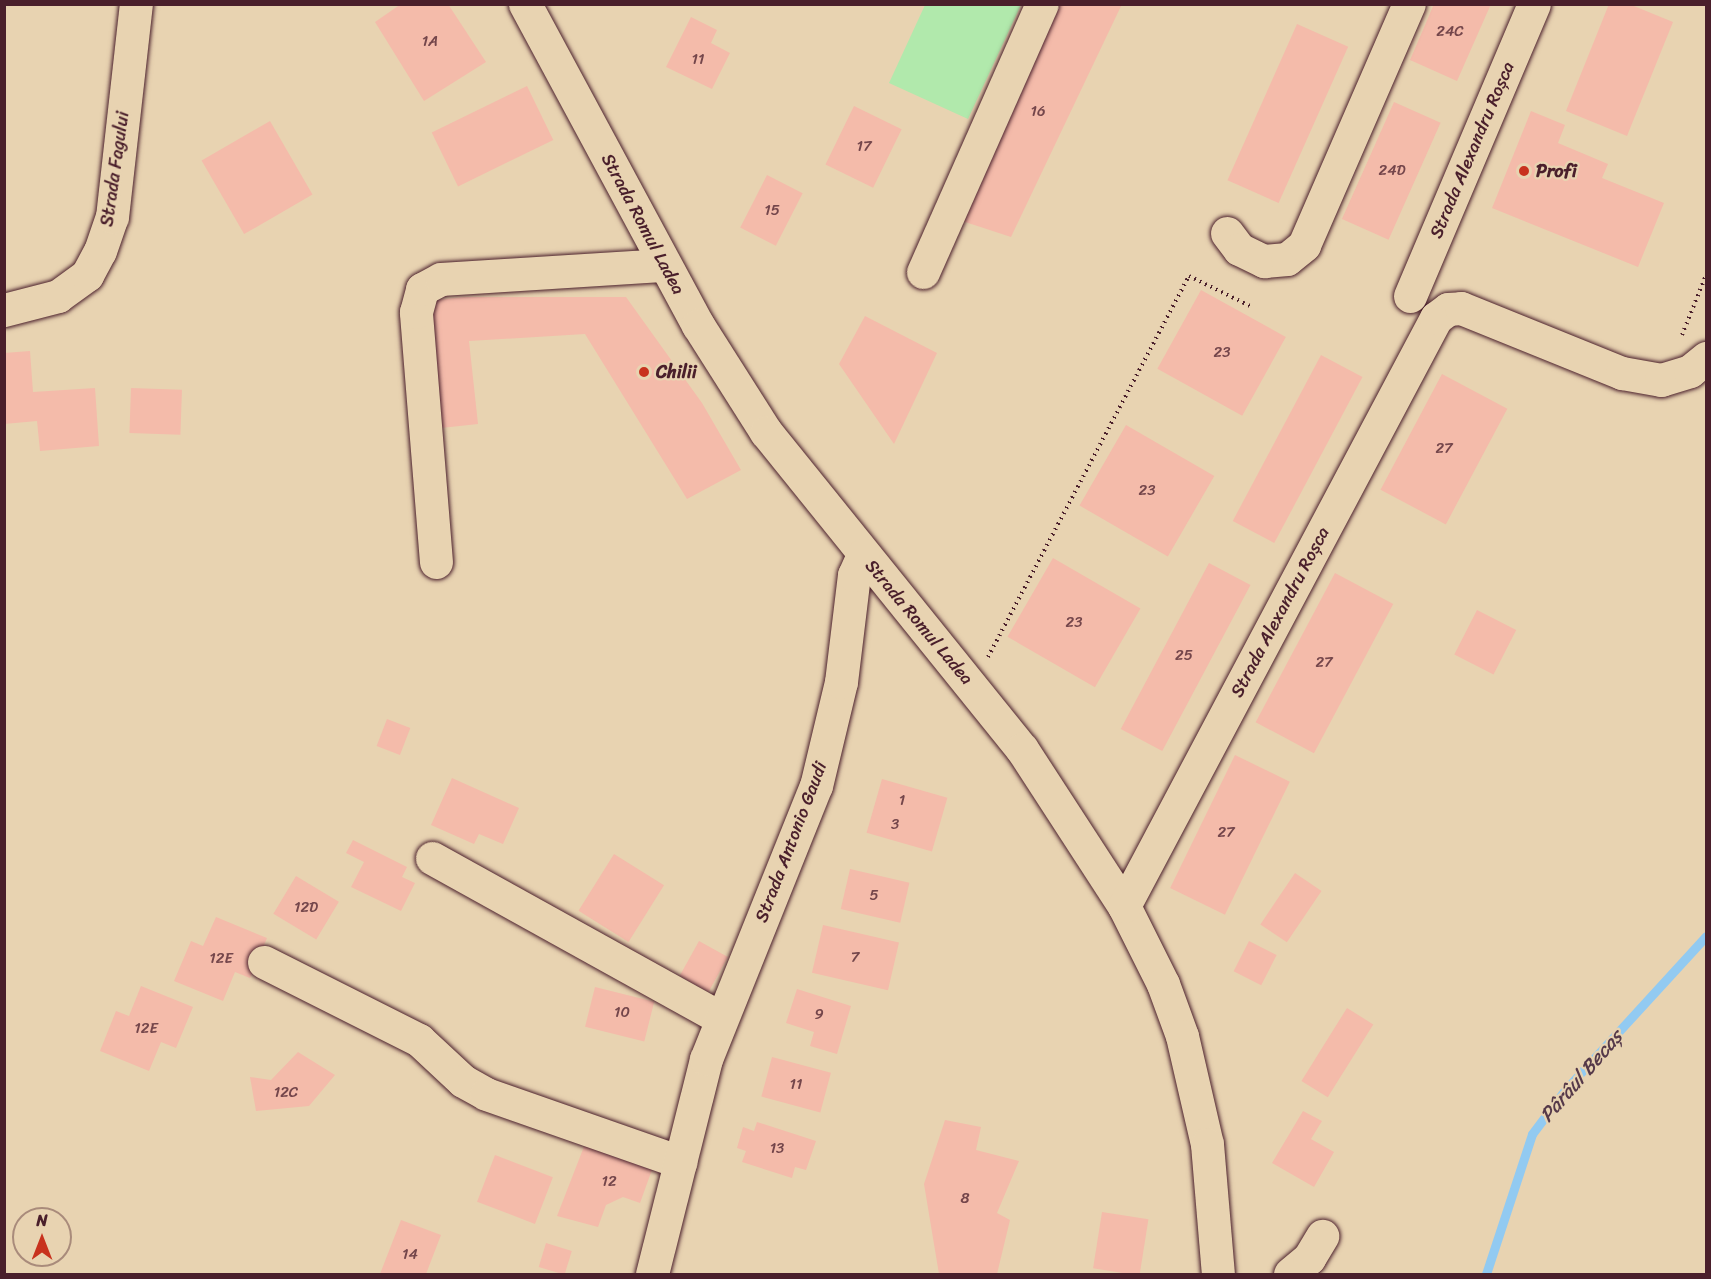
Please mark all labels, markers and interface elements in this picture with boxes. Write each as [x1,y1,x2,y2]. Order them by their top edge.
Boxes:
house number: 24C [1436,23,1464,41]
house number: 1A [422,33,438,51]
house number: 11 [692,51,704,69]
street label: Strada Alexandru Roșca [1425,58,1519,242]
house number: 16 [1031,103,1045,121]
street label: Strada Fagului [96,110,134,228]
house number: 17 [857,138,871,156]
street label: Strada Romul Ladea [597,150,689,298]
place label: Profi [1536,160,1577,182]
house number: 24D [1379,162,1405,180]
marker: Profi [1517,164,1531,178]
house number: 15 [764,202,780,220]
house number: 23 [1214,344,1230,362]
place label: Chilii [656,361,697,383]
marker: Chilii [637,365,651,379]
house number: 27 [1435,440,1453,458]
house number: 23 [1139,482,1155,500]
street label: Strada Alexandru Roșca [1226,523,1334,701]
street label: Strada Romul Ladea [860,555,978,689]
house number: 23 [1066,614,1082,632]
house number: 25 [1175,647,1193,665]
house number: 27 [1315,654,1333,672]
street label: Strada Antonio Gaudi [750,759,832,925]
house number: 1 [899,792,905,810]
house number: 3 [891,816,899,834]
house number: 27 [1217,824,1235,842]
house number: 5 [869,887,879,905]
house number: 12D [294,899,318,917]
house number: 7 [851,949,859,967]
house number: 12E [209,950,233,968]
house number: 10 [614,1004,630,1022]
house number: 9 [814,1006,824,1024]
house number: 12E [134,1020,158,1038]
water label: Pârâul Becaș [1534,1025,1628,1127]
house number: 11 [790,1076,802,1094]
house number: 12C [274,1084,298,1102]
house number: 13 [770,1140,784,1158]
house number: 12 [601,1173,617,1191]
house number: 8 [960,1190,970,1208]
text: N [36,1206,48,1235]
north arrow [12,1207,72,1267]
house number: 14 [402,1246,418,1264]

